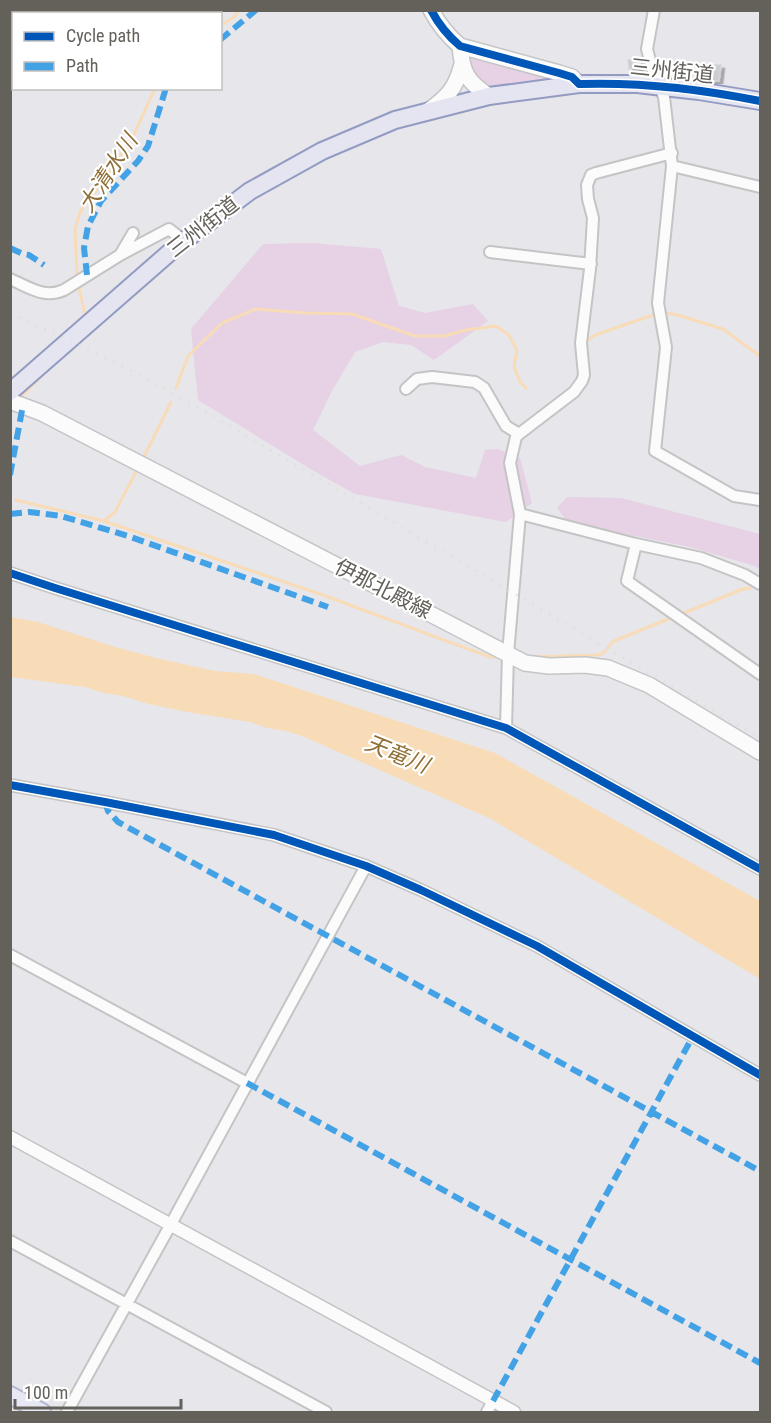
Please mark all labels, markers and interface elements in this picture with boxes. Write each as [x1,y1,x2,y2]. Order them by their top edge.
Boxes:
legend [12,12,222,90]
text: Cycle path [66,25,140,46]
text: Path [66,55,99,76]
street label: 三州街道 [629,55,715,87]
water label: 大清水川 [74,128,144,217]
street label: 三州街道 [163,192,243,262]
street label: 伊那北殿線 [331,554,435,624]
water label: 天竜川 [362,730,434,779]
scale bar [15,1372,182,1410]
text: 100 m [24,1382,68,1403]

